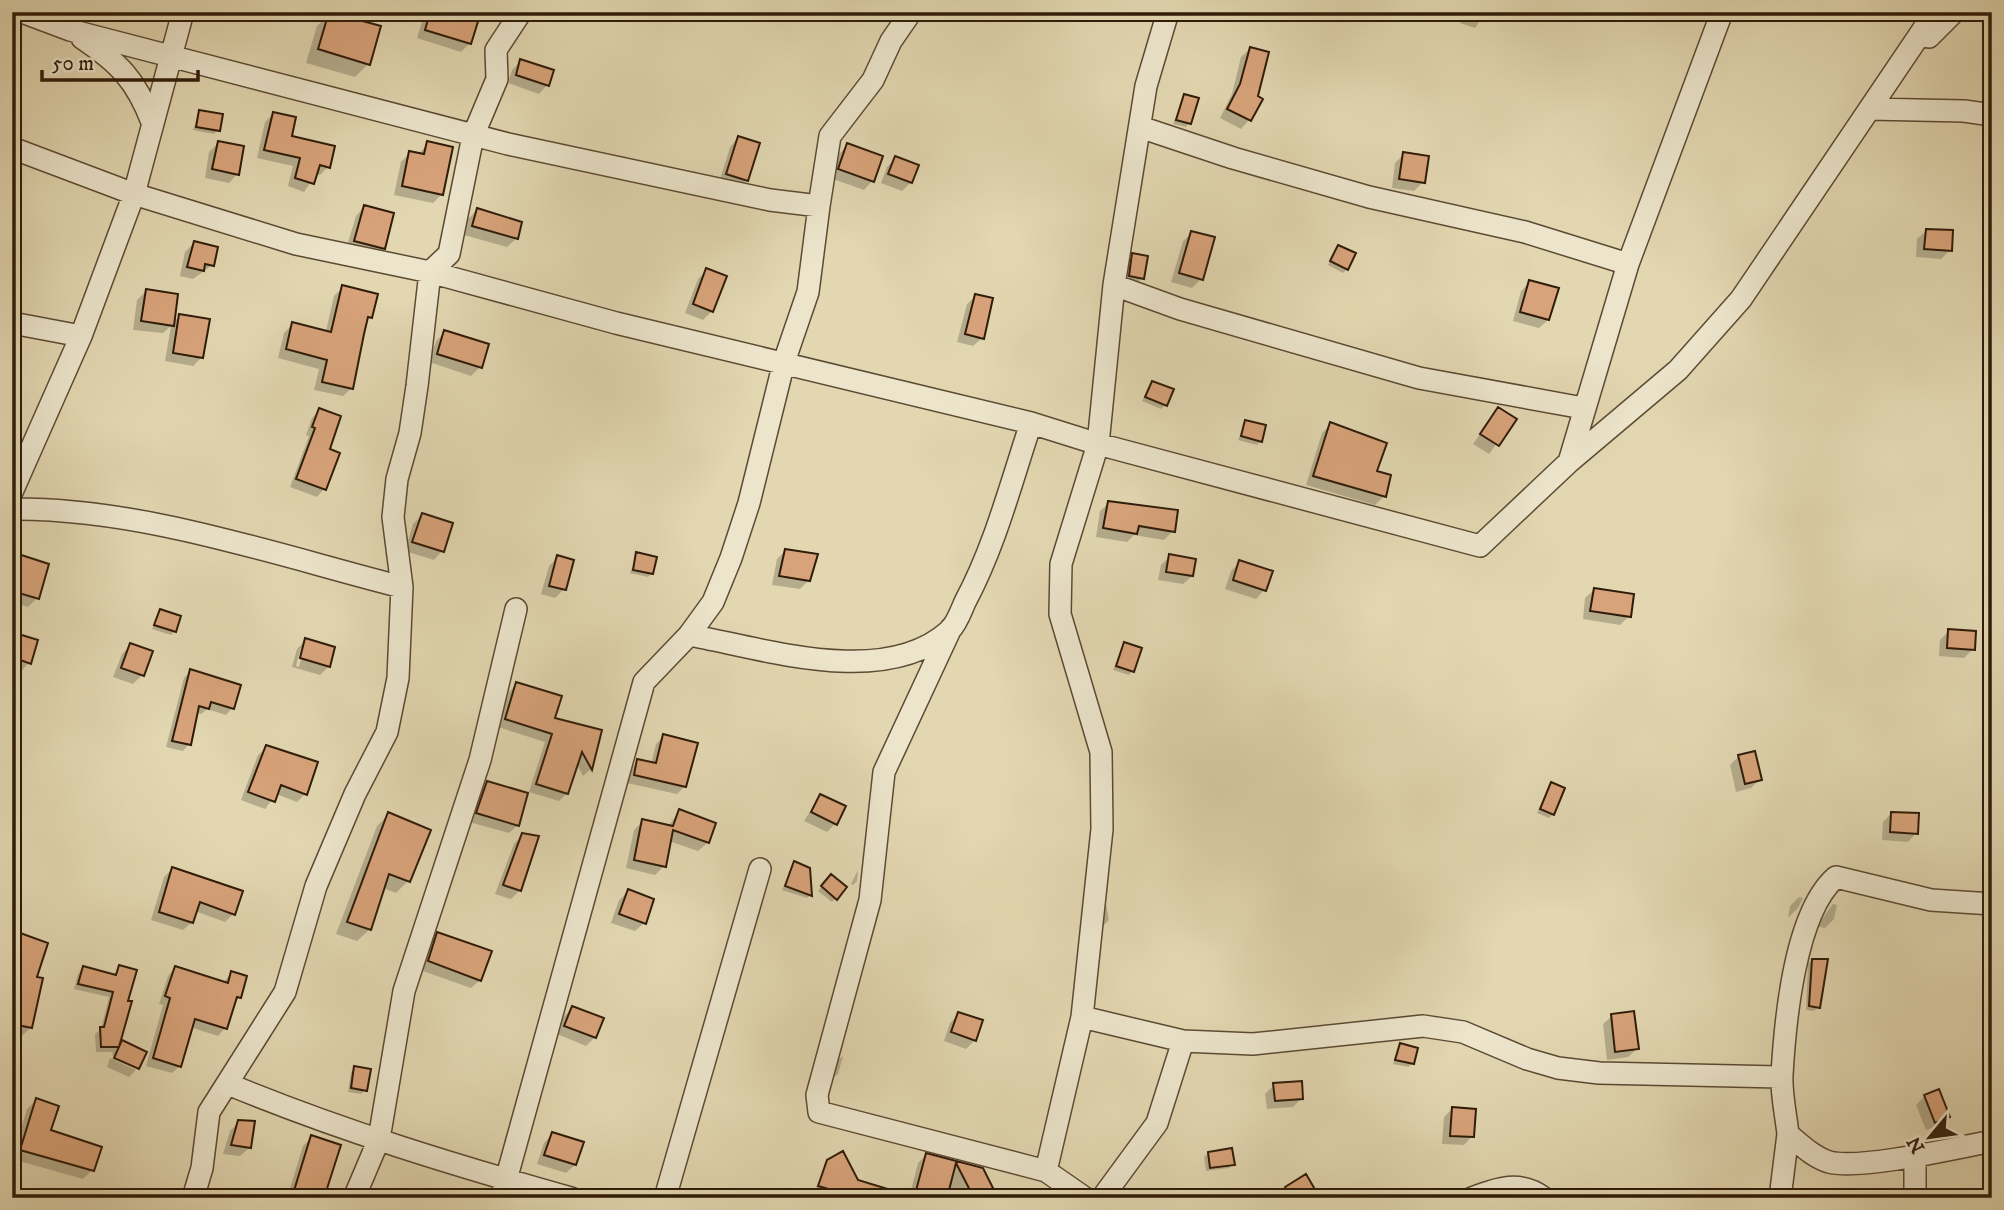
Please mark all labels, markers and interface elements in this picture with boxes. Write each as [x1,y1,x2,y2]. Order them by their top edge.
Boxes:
scale bar [42,38,198,82]
text: 50 m [52,51,94,77]
north arrow [1896,1102,1966,1172]
text: N [1902,1132,1930,1157]

